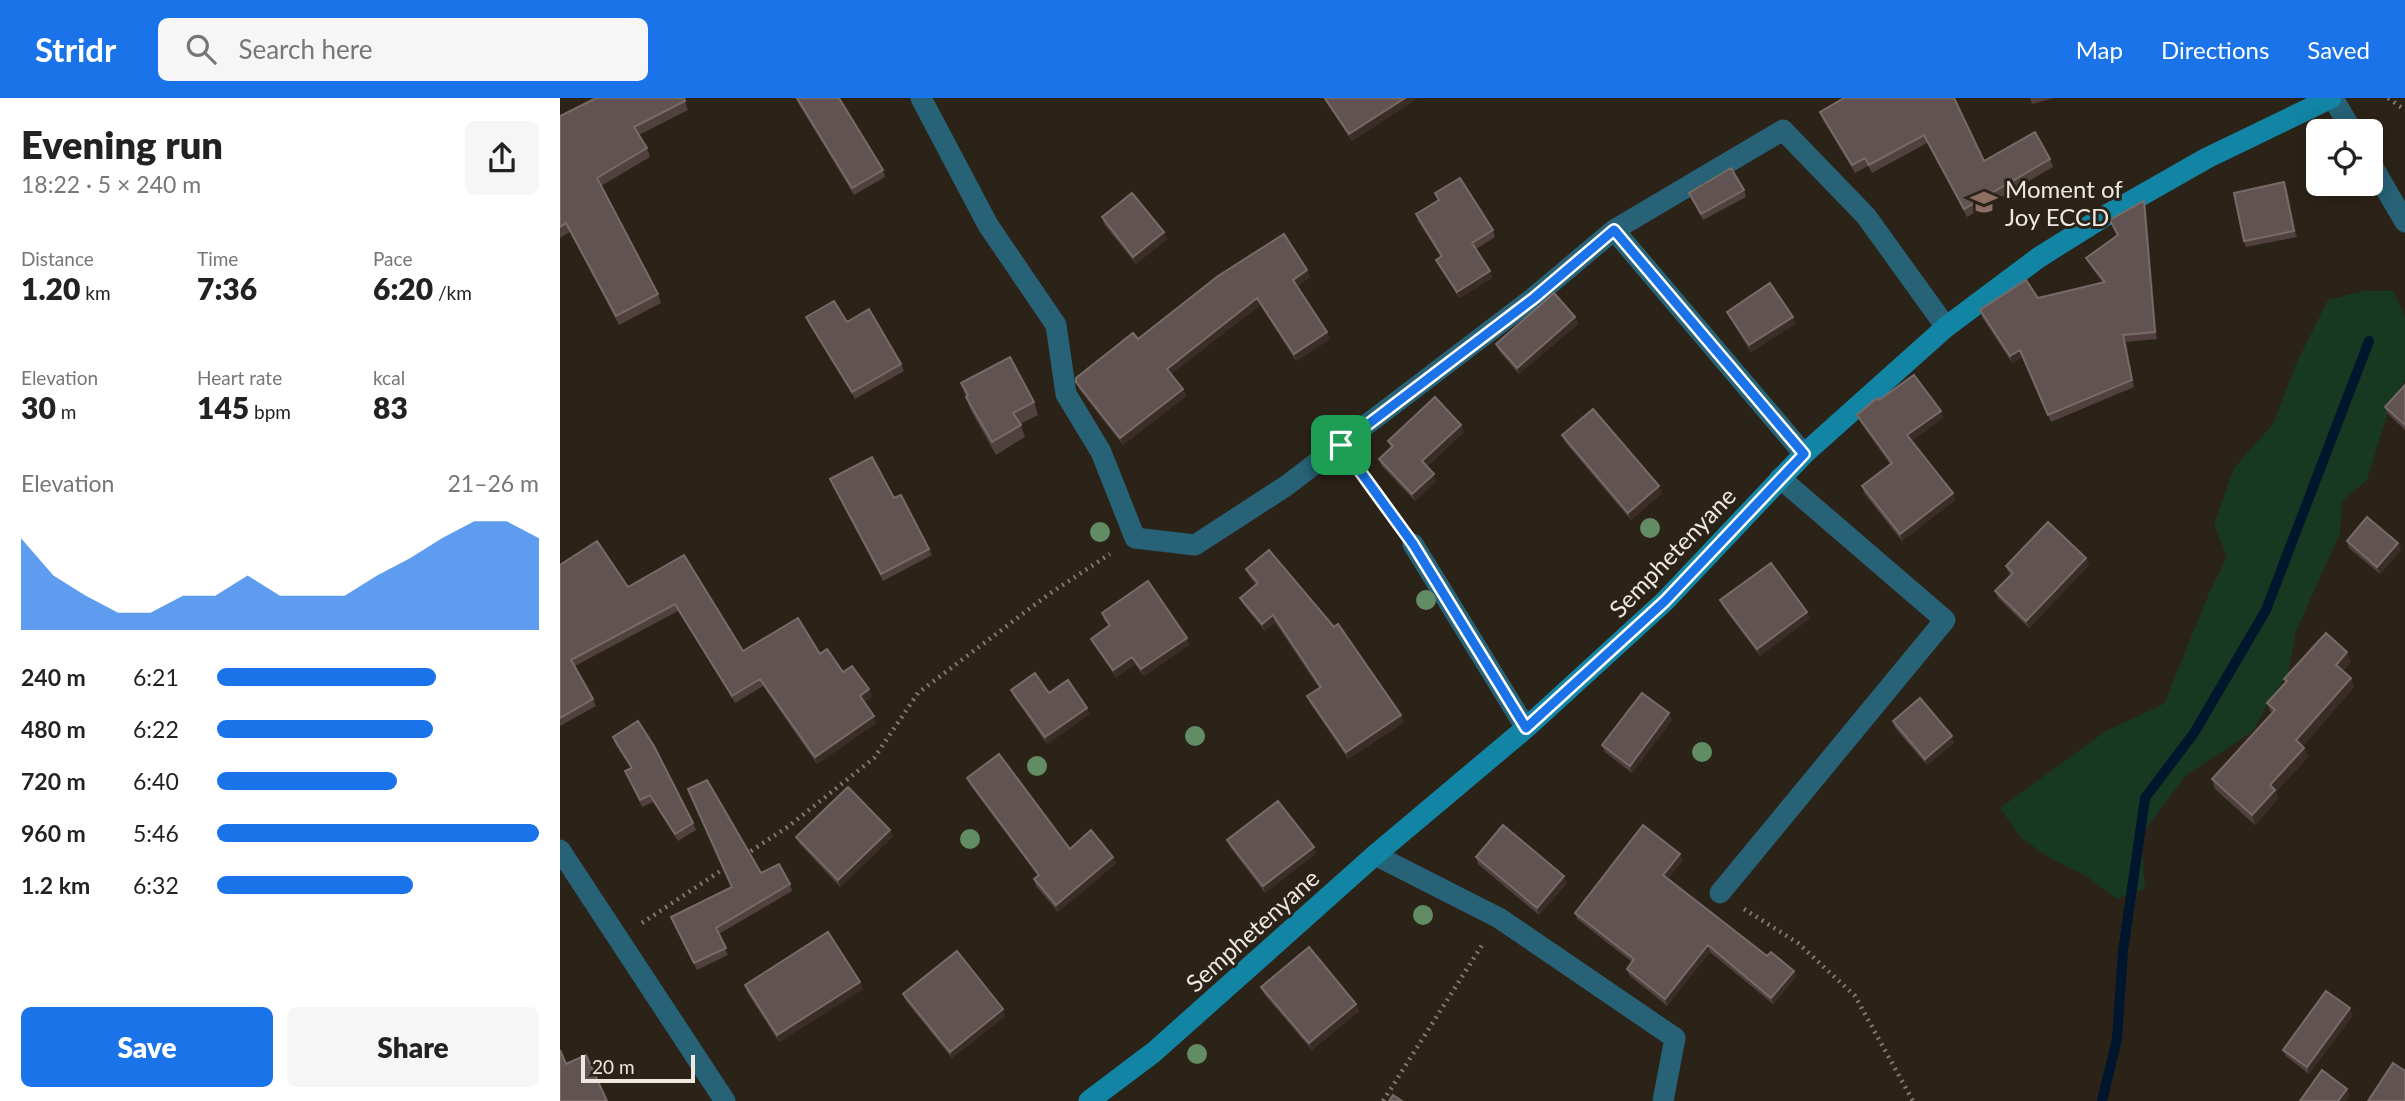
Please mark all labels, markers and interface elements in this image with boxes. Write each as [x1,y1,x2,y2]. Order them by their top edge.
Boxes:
search box [158,18,648,81]
text: Stridr [35,29,116,69]
icon: search [182,30,220,68]
text: Search here [238,33,372,65]
text: Map [2076,35,2123,64]
text: Directions [2161,35,2269,64]
text: Saved [2307,35,2370,64]
map controls [2306,119,2383,196]
button: locate [2306,119,2383,196]
text: Evening run [21,121,223,167]
button: share [465,121,539,195]
text: 18:22 · 5 × 240 m [21,170,201,198]
place label: Moment of Joy ECCD [2005,174,2123,231]
school or university icon: Moment of Joy ECCD [1969,187,1999,217]
text: Distance [21,247,94,270]
text: Time [197,247,238,270]
text: Pace [373,247,412,270]
text: 1.20 [21,270,80,306]
text: 7:36 [197,270,257,306]
text: 6:20 [373,270,433,306]
text: km [80,281,111,304]
text: /km [433,281,472,304]
text: Elevation [21,366,98,389]
text: Heart rate [197,366,282,389]
text: kcal [373,366,405,389]
text: 30 [21,389,56,425]
text: 145 [197,389,249,425]
text: 83 [373,389,408,425]
text: m [56,400,76,423]
text: bpm [249,400,291,423]
pin [1311,415,1371,475]
icon: arrive [1322,426,1360,464]
text: Elevation [21,469,114,497]
text: 21–26 m [447,469,539,497]
street label: Semphetenyane [1603,481,1741,623]
text: 240 m [21,663,86,691]
text: 6:21 [133,663,179,691]
text: 480 m [21,715,86,743]
text: 6:22 [133,715,179,743]
text: 720 m [21,767,86,795]
text: 6:40 [133,767,179,795]
text: 960 m [21,819,86,847]
text: 5:46 [133,819,179,847]
street label: Semphetenyane [1179,863,1325,997]
text: 1.2 km [21,871,90,899]
text: 6:32 [133,871,179,899]
button: Save [21,1007,273,1087]
button: Share [287,1007,539,1087]
scale bar [581,1052,695,1084]
text: 20 m [592,1055,635,1078]

